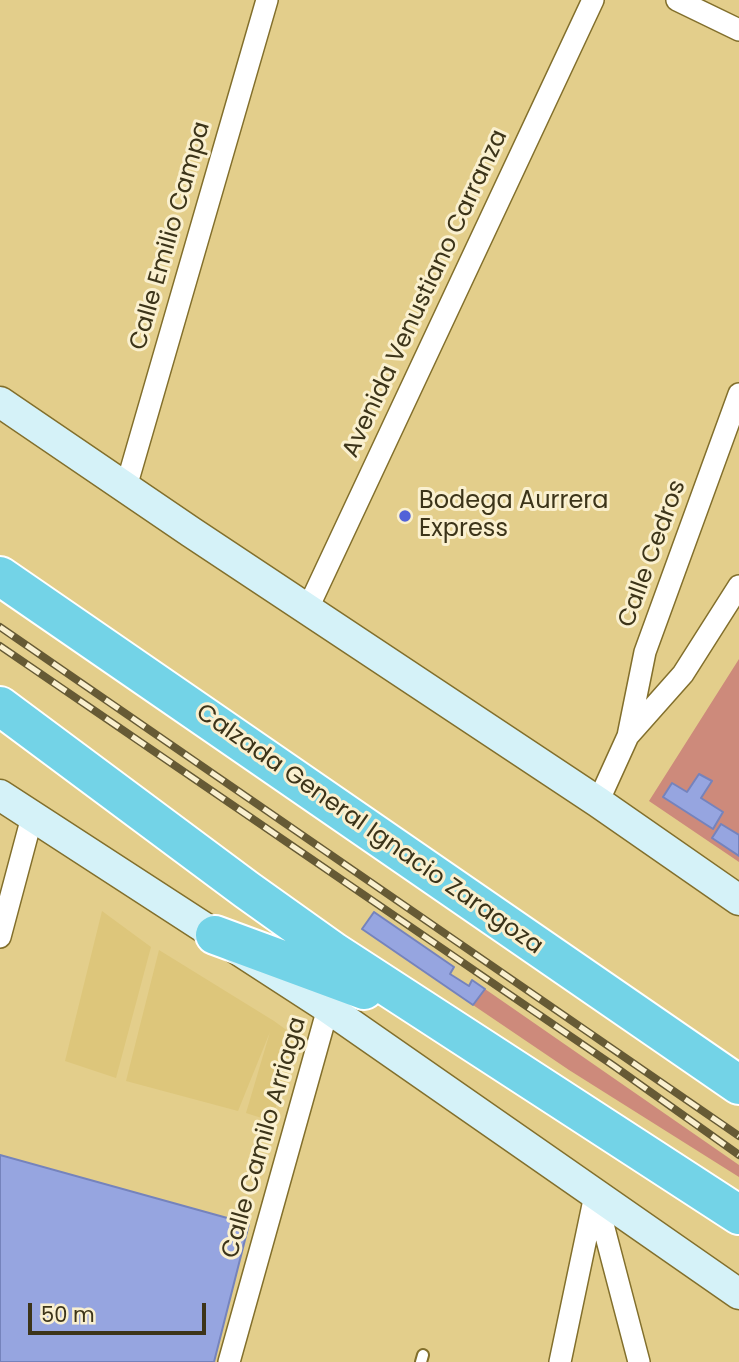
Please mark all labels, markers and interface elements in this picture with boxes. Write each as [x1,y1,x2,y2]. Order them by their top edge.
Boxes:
street label: Calle Emilio Campa [125,118,217,354]
street label: Avenida Venustiano Carranza [337,126,515,462]
street label: Calle Cedros [613,477,693,631]
place label: Bodega Aurrera Express [419,488,609,544]
marker: Bodega Aurrera Express [397,508,413,524]
street label: Calzada General Ignacio Zaragoza [190,699,548,961]
street label: Calle Camilo Arriaga [217,1014,313,1262]
scale bar [32,1288,210,1332]
text: 50 m [41,1300,95,1329]

